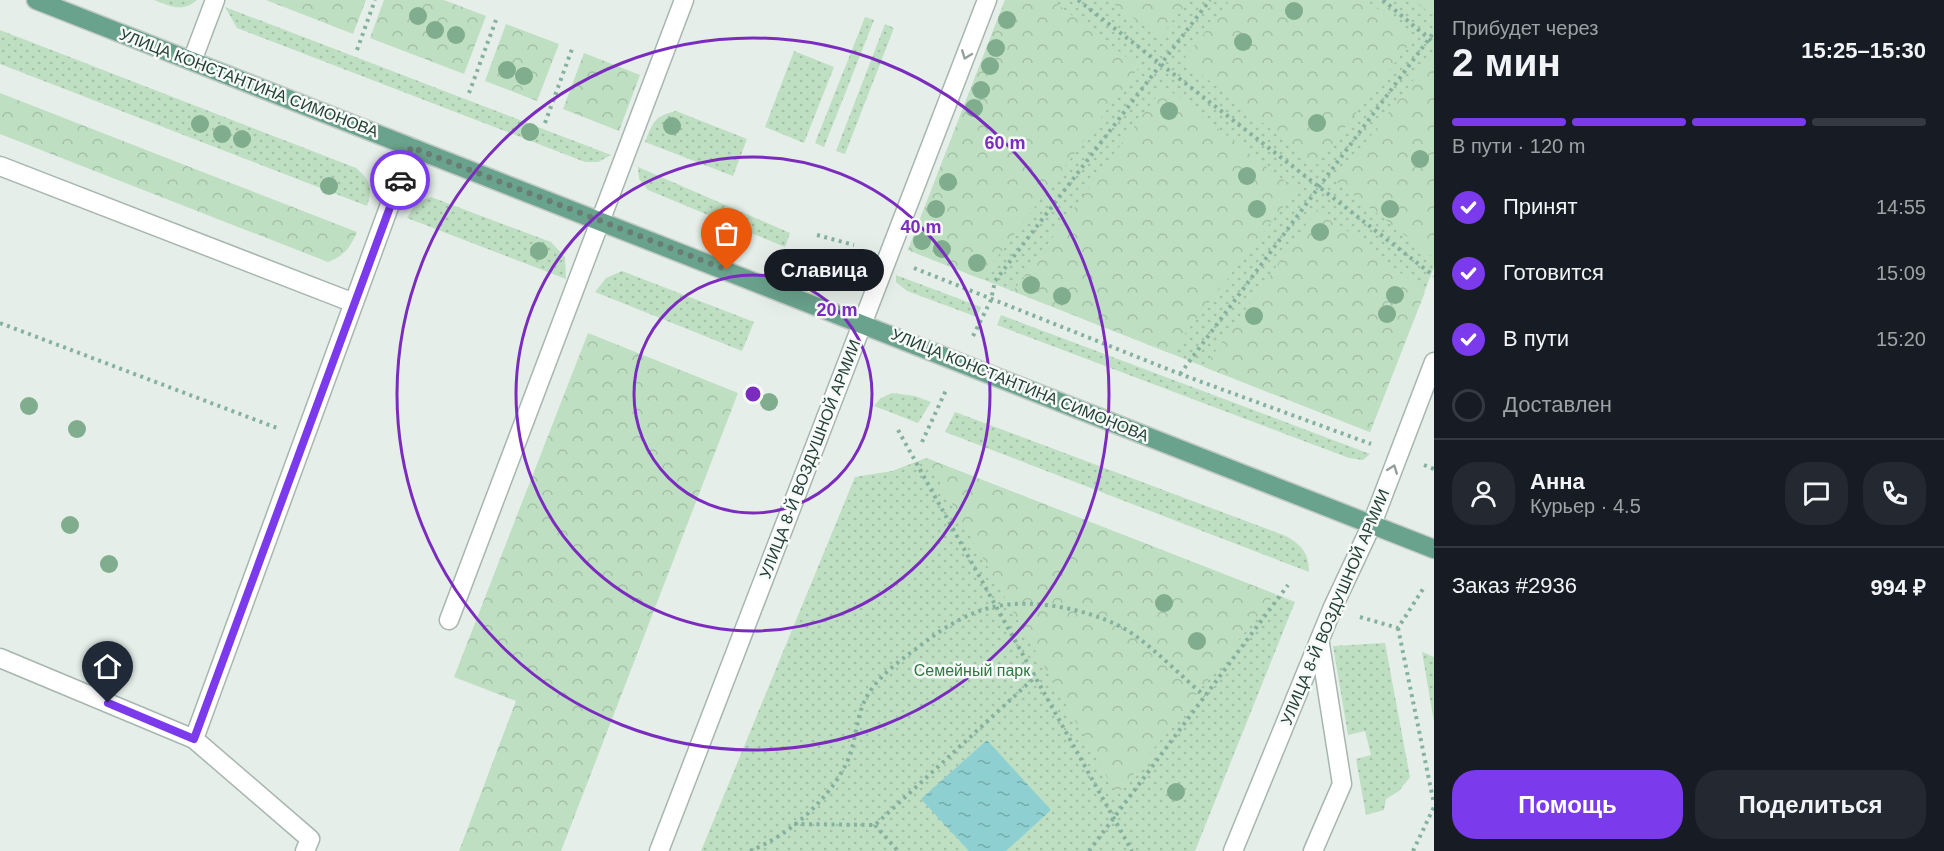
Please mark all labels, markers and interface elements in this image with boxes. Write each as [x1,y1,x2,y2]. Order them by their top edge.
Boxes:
text: Прибудет через [1452,17,1598,39]
street label: УЛИЦА КОНСТАНТИНА СИМОНОВА [117,26,381,140]
text: 15:25–15:30 [1801,38,1926,63]
text: 2 мин [1452,41,1561,84]
one-way arrow [960,49,973,59]
text: 60 m [984,133,1026,153]
text: В пути · 120 m [1452,135,1585,157]
courier [370,150,430,210]
icon: car [384,164,417,197]
icon: check [1452,191,1485,224]
text: Принят [1503,194,1577,219]
text: 14:55 [1876,196,1926,218]
pin [701,208,752,270]
icon: bag [710,217,743,250]
text: 40 m [900,217,942,237]
callout: Славица [763,249,883,291]
icon: check [1452,257,1485,290]
text: Славица [781,259,867,281]
text: Готовится [1503,260,1604,285]
text: 15:09 [1876,262,1926,284]
text: 20 m [816,300,858,320]
icon: check [1452,323,1485,356]
street label: УЛИЦА КОНСТАНТИНА СИМОНОВА [889,325,1151,445]
text: В пути [1503,326,1569,351]
text: 15:20 [1876,328,1926,350]
street label: УЛИЦА 8-Й ВОЗДУШНОЙ АРМИИ [756,337,864,581]
centre of rings [743,384,763,404]
text: Доставлен [1503,392,1612,417]
button: person [1452,462,1515,525]
button: chat [1785,462,1848,525]
button: phone [1863,462,1926,525]
one-way arrow [1386,464,1398,475]
text: Анна [1530,469,1585,494]
street label: УЛИЦА 8-Й ВОЗДУШНОЙ АРМИИ [1277,486,1393,727]
text: Курьер · 4.5 [1530,495,1641,517]
text: Заказ #2936 [1452,573,1577,598]
text: 994 ₽ [1870,575,1926,600]
pin [82,641,133,703]
icon: home [91,650,124,683]
park label: Семейный парк [914,662,1031,679]
button: Помощь [1452,770,1683,839]
button: Поделиться [1695,770,1926,839]

